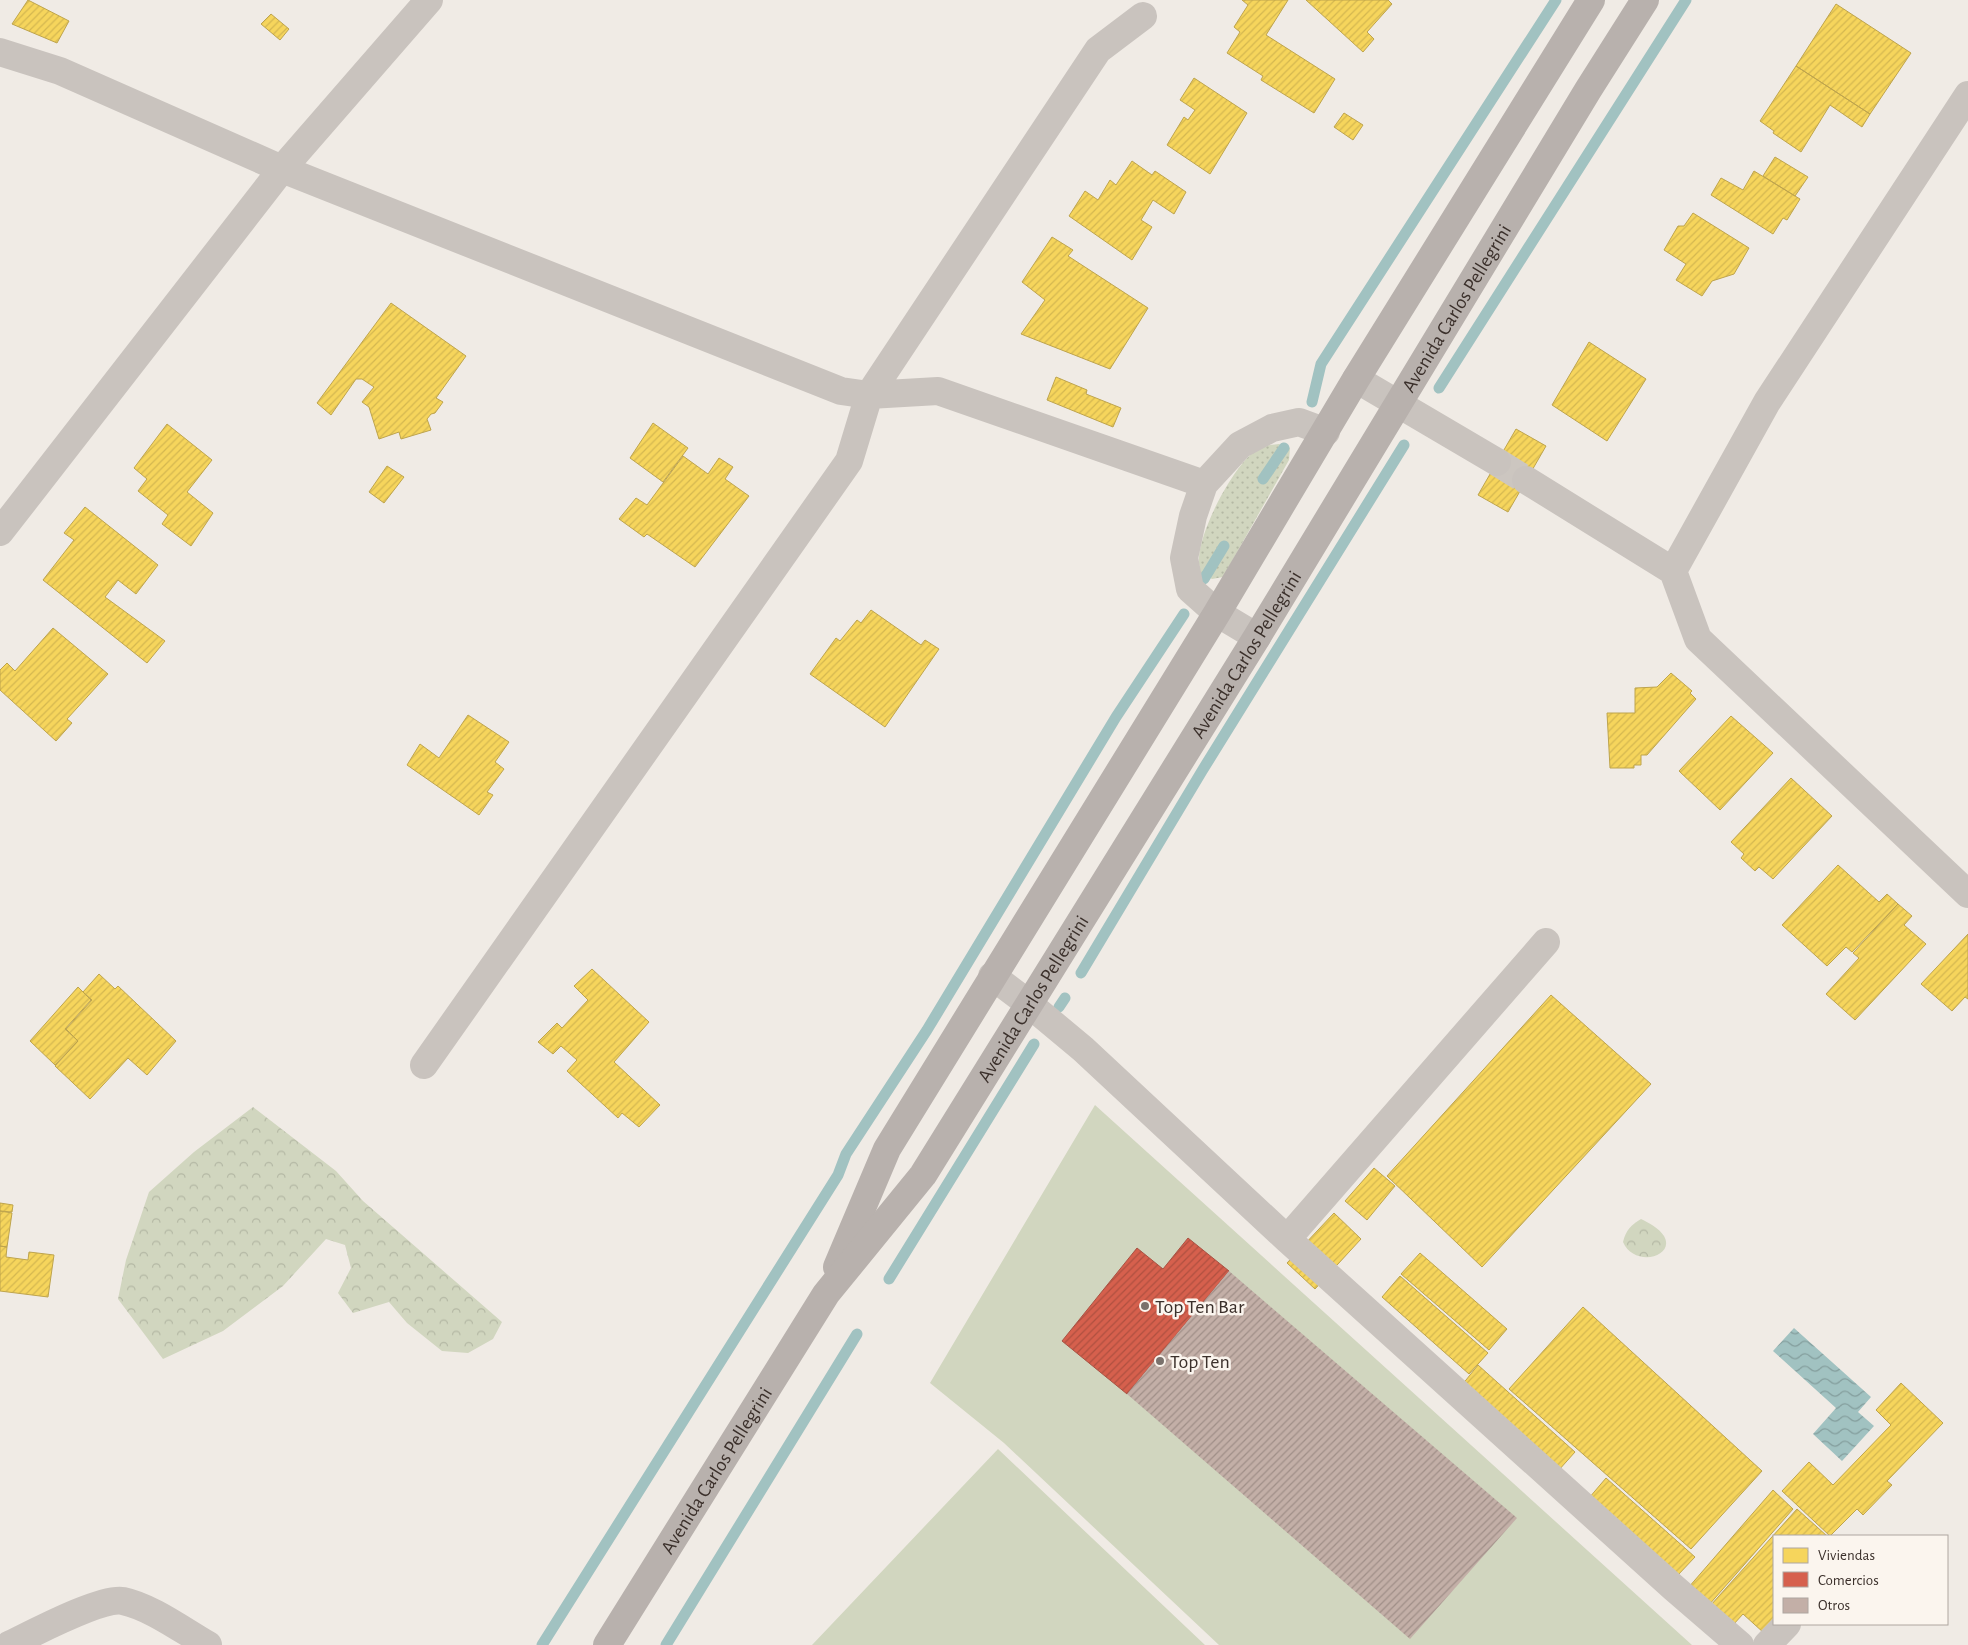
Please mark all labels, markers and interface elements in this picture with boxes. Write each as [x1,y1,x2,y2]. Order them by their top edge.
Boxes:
street label: Avenida Carlos Pellegrini [1399,221,1515,396]
street label: Avenida Carlos Pellegrini [1188,568,1306,742]
street label: Avenida Carlos Pellegrini [974,912,1093,1086]
place label: Top Ten Bar [1155,1297,1245,1317]
marker: Top Ten Bar [1139,1300,1151,1312]
place label: Top Ten [1170,1352,1230,1372]
marker: Top Ten [1154,1355,1166,1367]
street label: Avenida Carlos Pellegrini [658,1384,776,1558]
legend [1773,1535,1948,1625]
text: Viviendas [1818,1548,1875,1563]
text: Comercios [1818,1573,1879,1588]
text: Otros [1818,1598,1850,1613]

